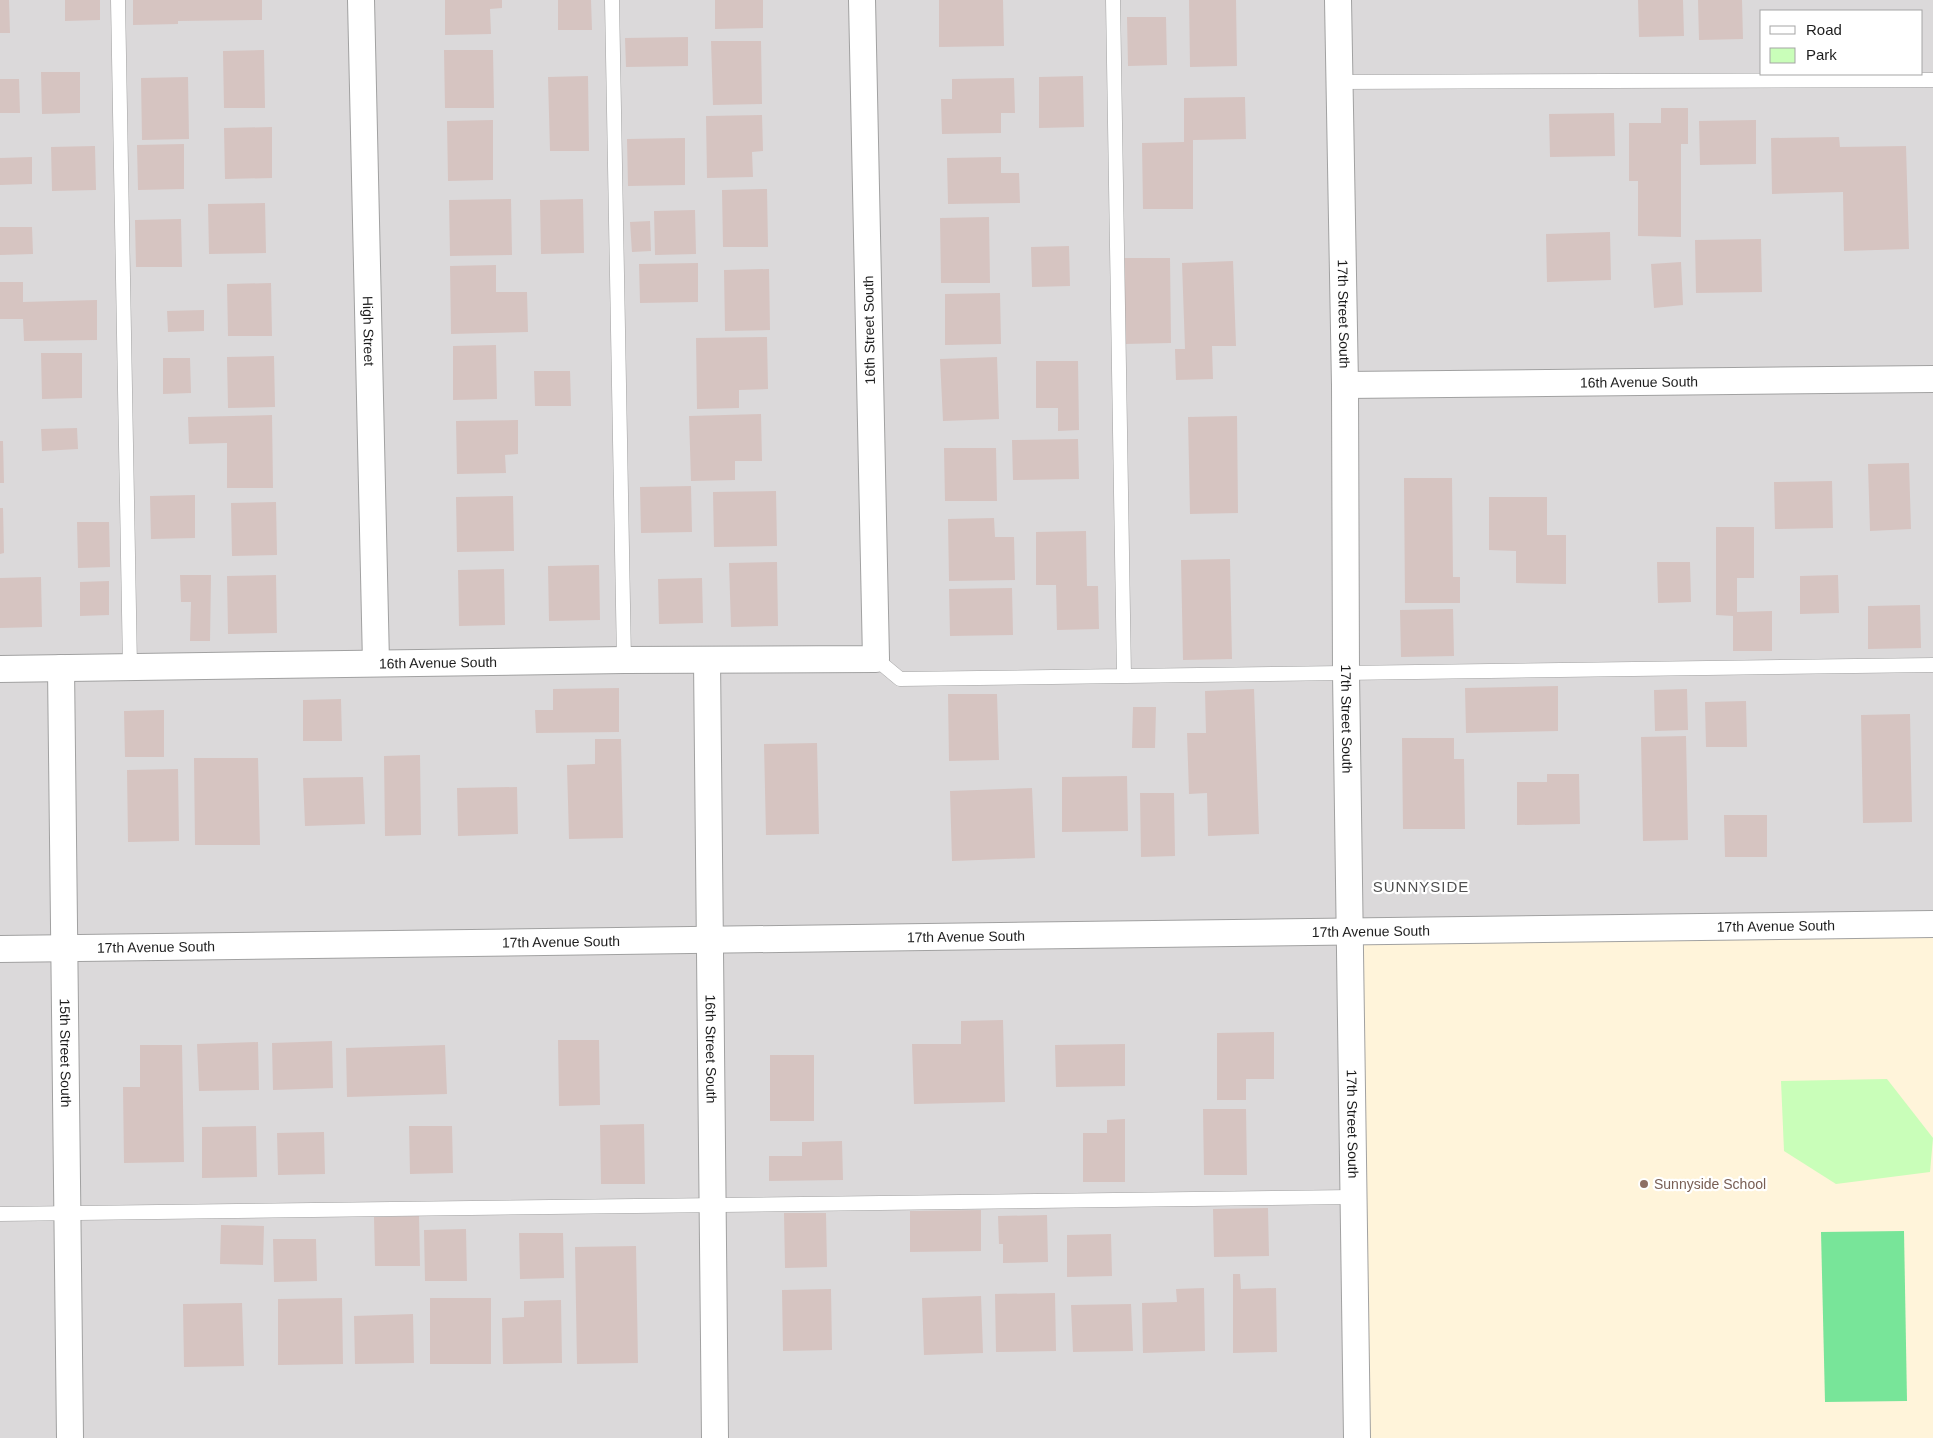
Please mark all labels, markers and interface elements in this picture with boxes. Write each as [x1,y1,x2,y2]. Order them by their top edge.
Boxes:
legend [1760,10,1923,75]
text: Road [1806,21,1842,38]
text: Park [1806,46,1837,63]
street label: 17th Street South [1335,259,1353,369]
street label: 16th Street South [860,275,878,385]
street label: High Street [360,296,377,366]
street label: 16th Avenue South [1580,373,1698,391]
street label: 16th Avenue South [379,654,497,672]
street label: 17th Street South [1338,664,1355,774]
district label: SUNNYSIDE [1373,878,1469,895]
street label: 17th Avenue South [1717,917,1835,935]
street label: 17th Avenue South [1312,923,1430,940]
street label: 17th Avenue South [907,928,1025,945]
street label: 17th Avenue South [502,933,620,951]
street label: 17th Avenue South [97,938,215,956]
street label: 16th Street South [702,994,720,1104]
street label: 15th Street South [57,998,74,1108]
street label: 17th Street South [1344,1069,1361,1179]
place label: Sunnyside School [1654,1176,1766,1192]
marker: Sunnyside School [1638,1178,1650,1190]

